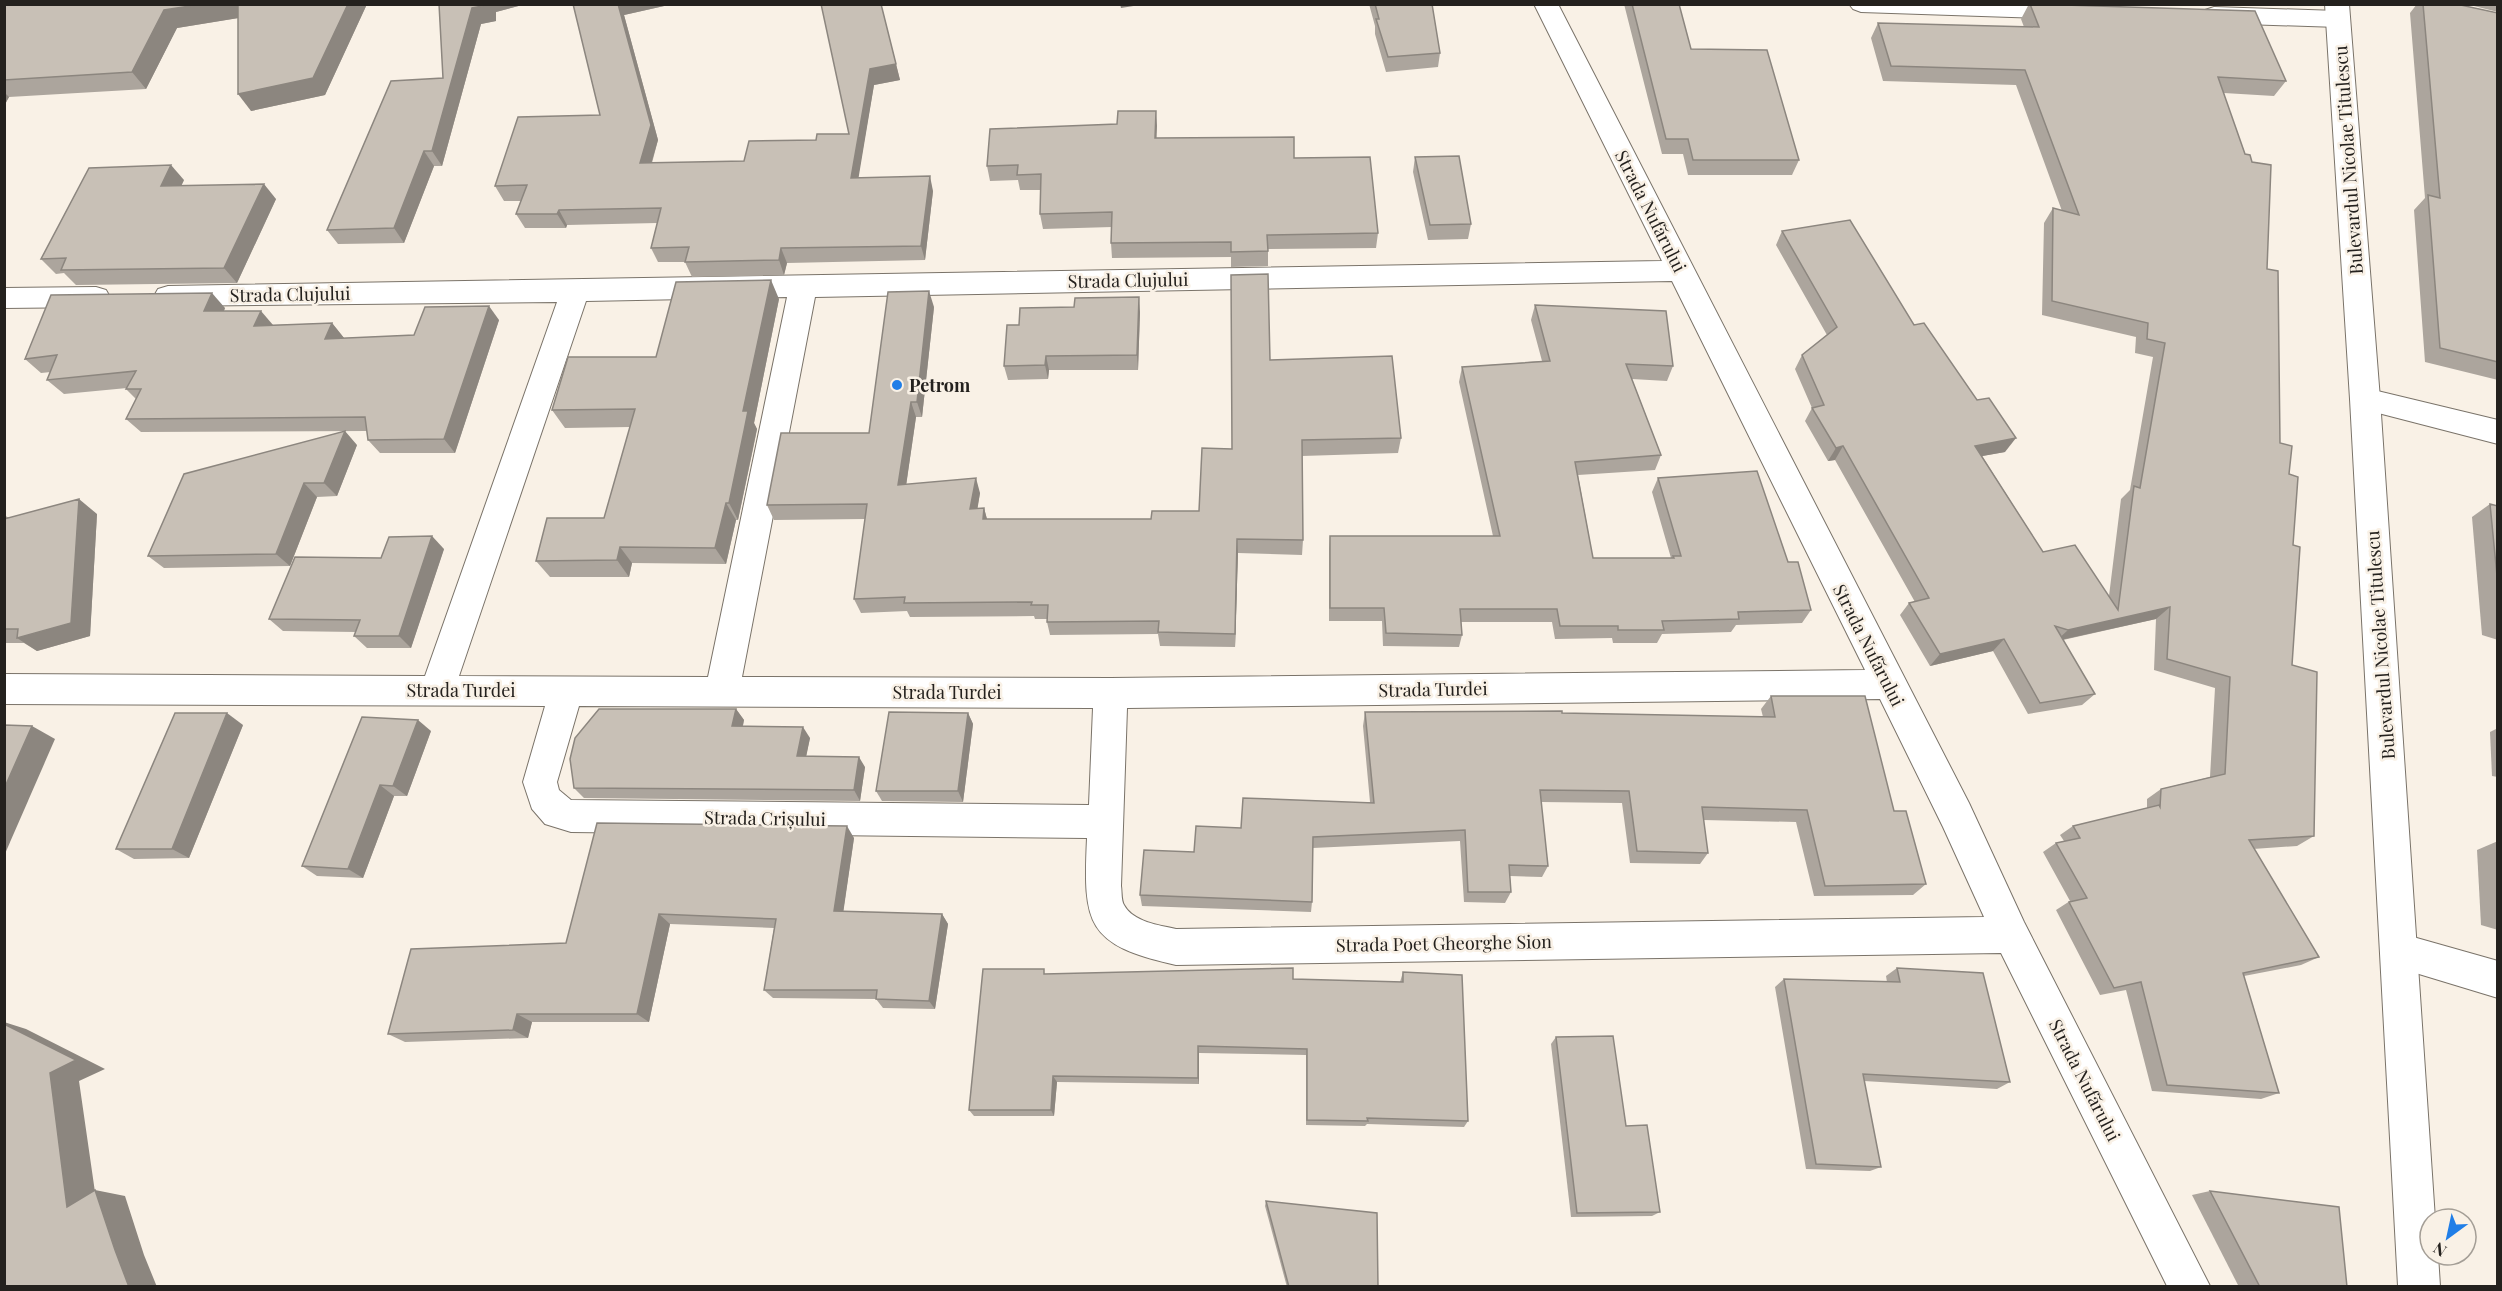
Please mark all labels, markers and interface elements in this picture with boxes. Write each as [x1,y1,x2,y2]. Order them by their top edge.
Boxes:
street label: Bulevardul Nicolae Titulescu [2328,44,2368,275]
street label: Strada Nufărului [1610,146,1692,276]
street label: Strada Clujului [1067,267,1189,293]
street label: Strada Clujului [229,281,351,307]
place label: Petrom [909,373,971,397]
marker: Petrom [890,378,904,392]
street label: Bulevardul Nicolae Titulescu [2360,529,2400,760]
street label: Strada Nufărului [1828,580,1910,710]
street label: Strada Turdei [1378,676,1488,702]
street label: Strada Turdei [406,678,516,702]
street label: Strada Turdei [892,680,1002,704]
street label: Strada Crișului [704,805,826,831]
street label: Strada Poet Gheorghe Sion [1336,929,1552,957]
street label: Strada Nufărului [2044,1015,2126,1145]
north arrow [2418,1207,2478,1267]
text: N [2429,1238,2450,1262]

